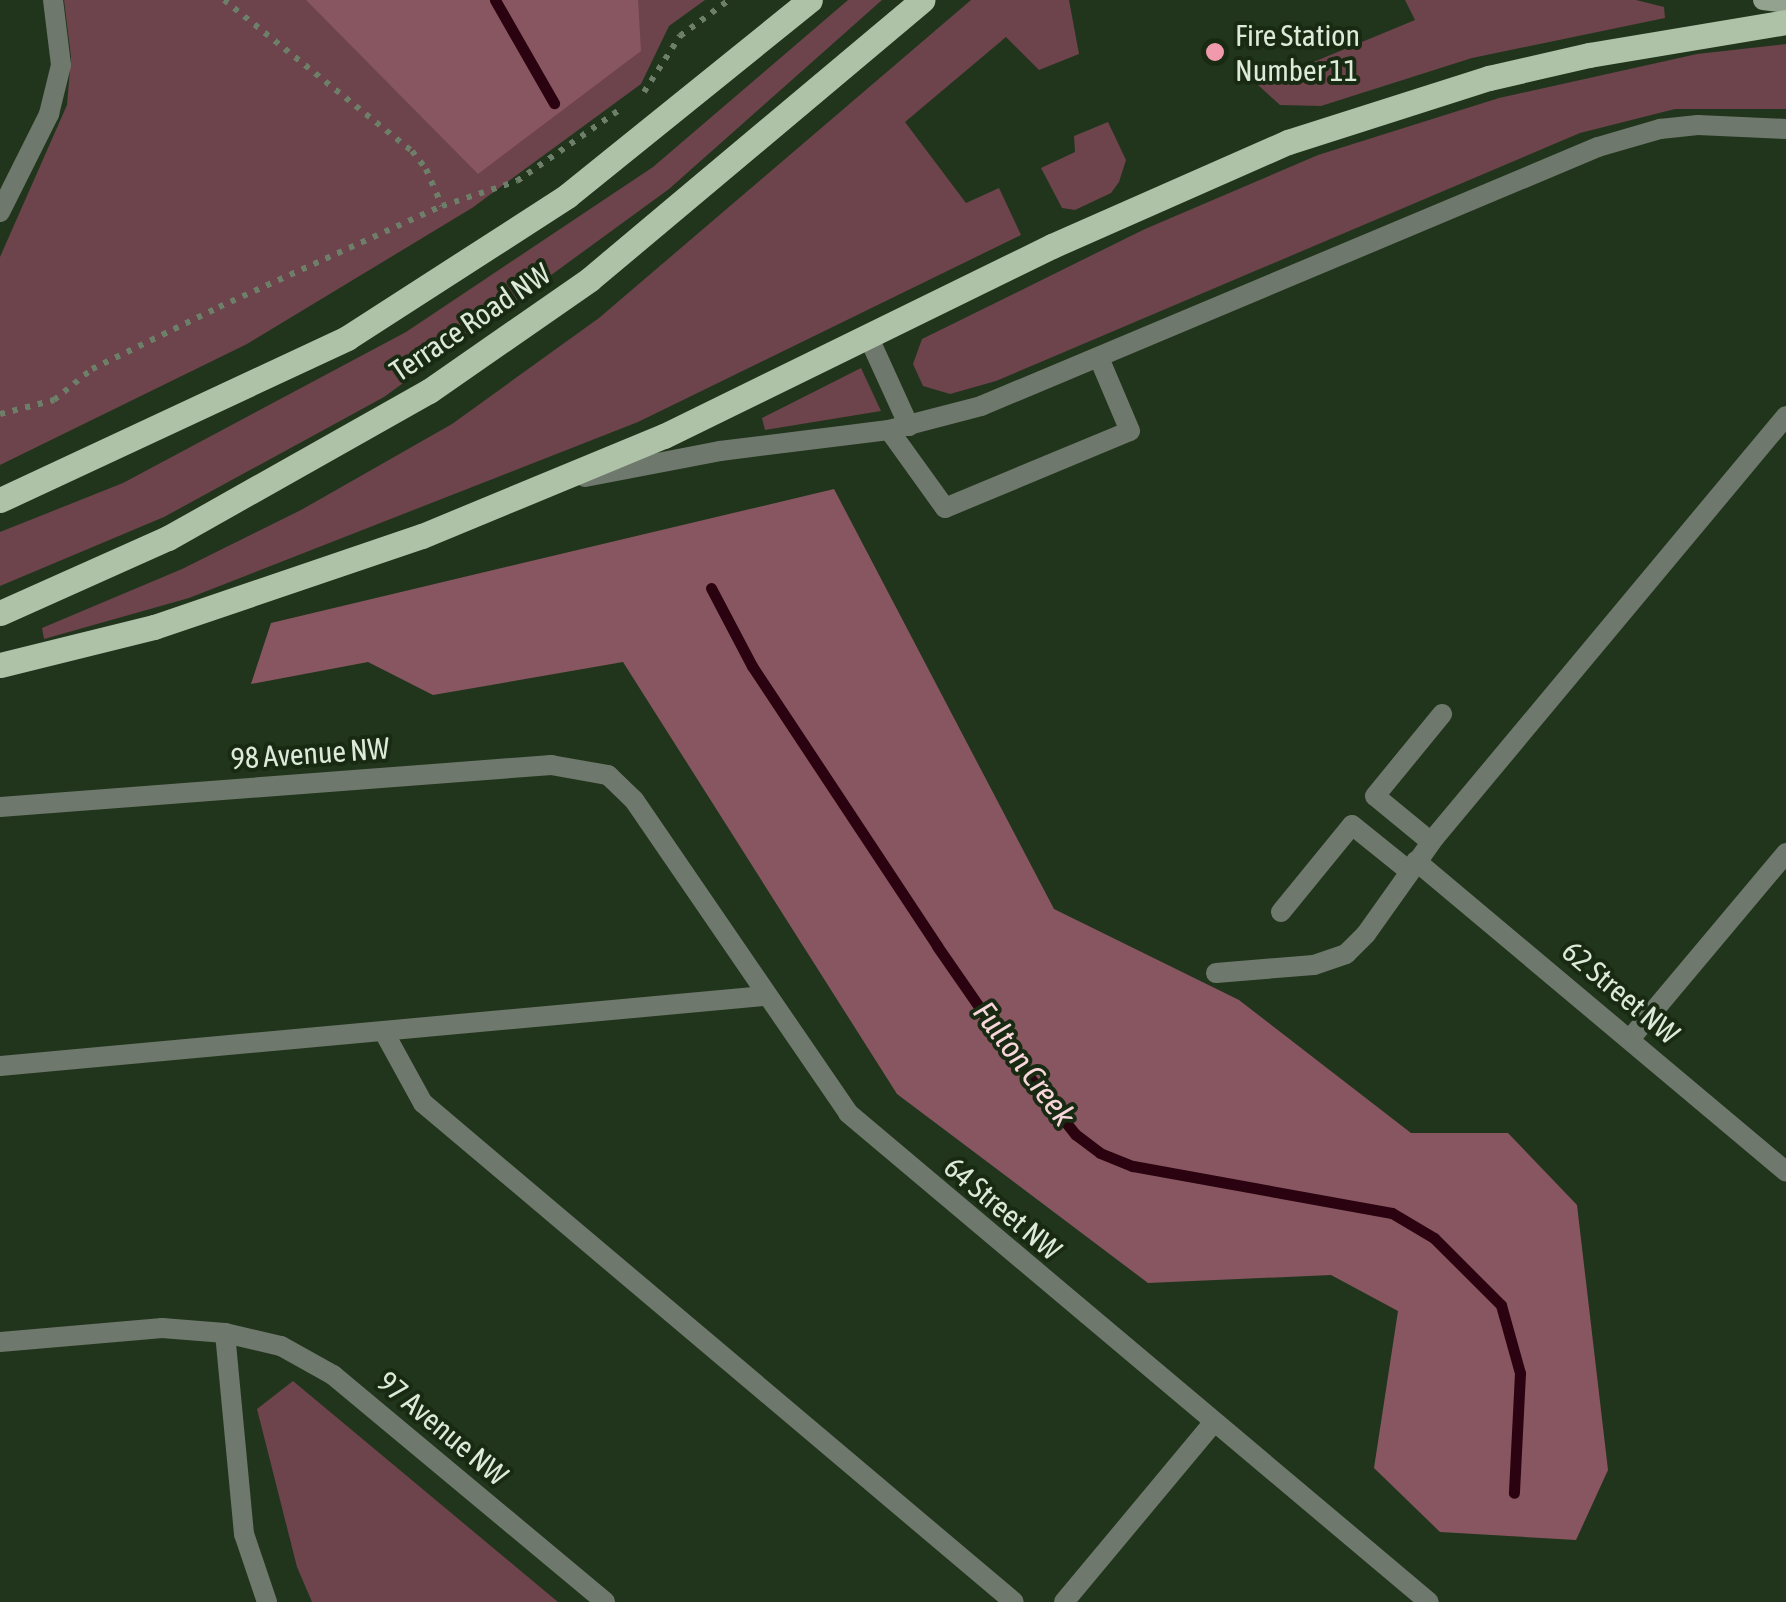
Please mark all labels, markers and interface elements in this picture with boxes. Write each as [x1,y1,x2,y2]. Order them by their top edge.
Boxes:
place label: Fire Station Number 11 [1235,17,1360,88]
marker: Fire Station Number 11 [1204,41,1226,63]
street label: Terrace Road NW [383,255,557,389]
street label: 98 Avenue NW [229,730,391,776]
street label: 62 Street NW [1555,933,1687,1051]
water label: Fulton Creek [965,994,1083,1134]
street label: 64 Street NW [937,1149,1069,1267]
street label: 97 Avenue NW [371,1363,515,1493]

